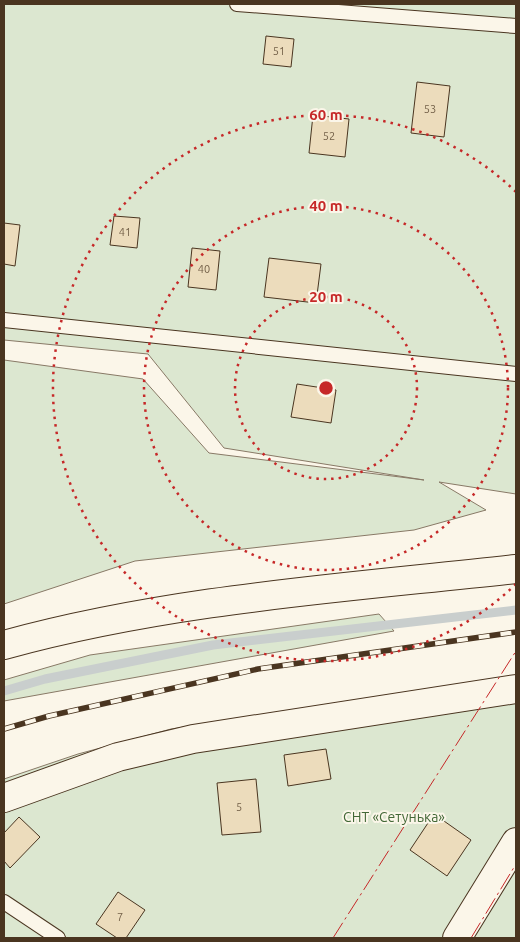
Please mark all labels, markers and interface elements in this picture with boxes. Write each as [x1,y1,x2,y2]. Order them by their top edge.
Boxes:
house number: 51 [273,45,285,57]
house number: 53 [424,103,436,115]
text: 60 m [309,106,343,123]
house number: 52 [323,130,335,142]
text: 40 m [309,197,343,214]
house number: 41 [119,226,131,238]
house number: 40 [198,263,210,275]
text: 20 m [309,288,343,305]
centre of rings [317,379,335,397]
house number: 5 [236,801,242,813]
park label: СНТ «Сетунька» [343,809,445,825]
house number: 7 [117,911,123,923]

